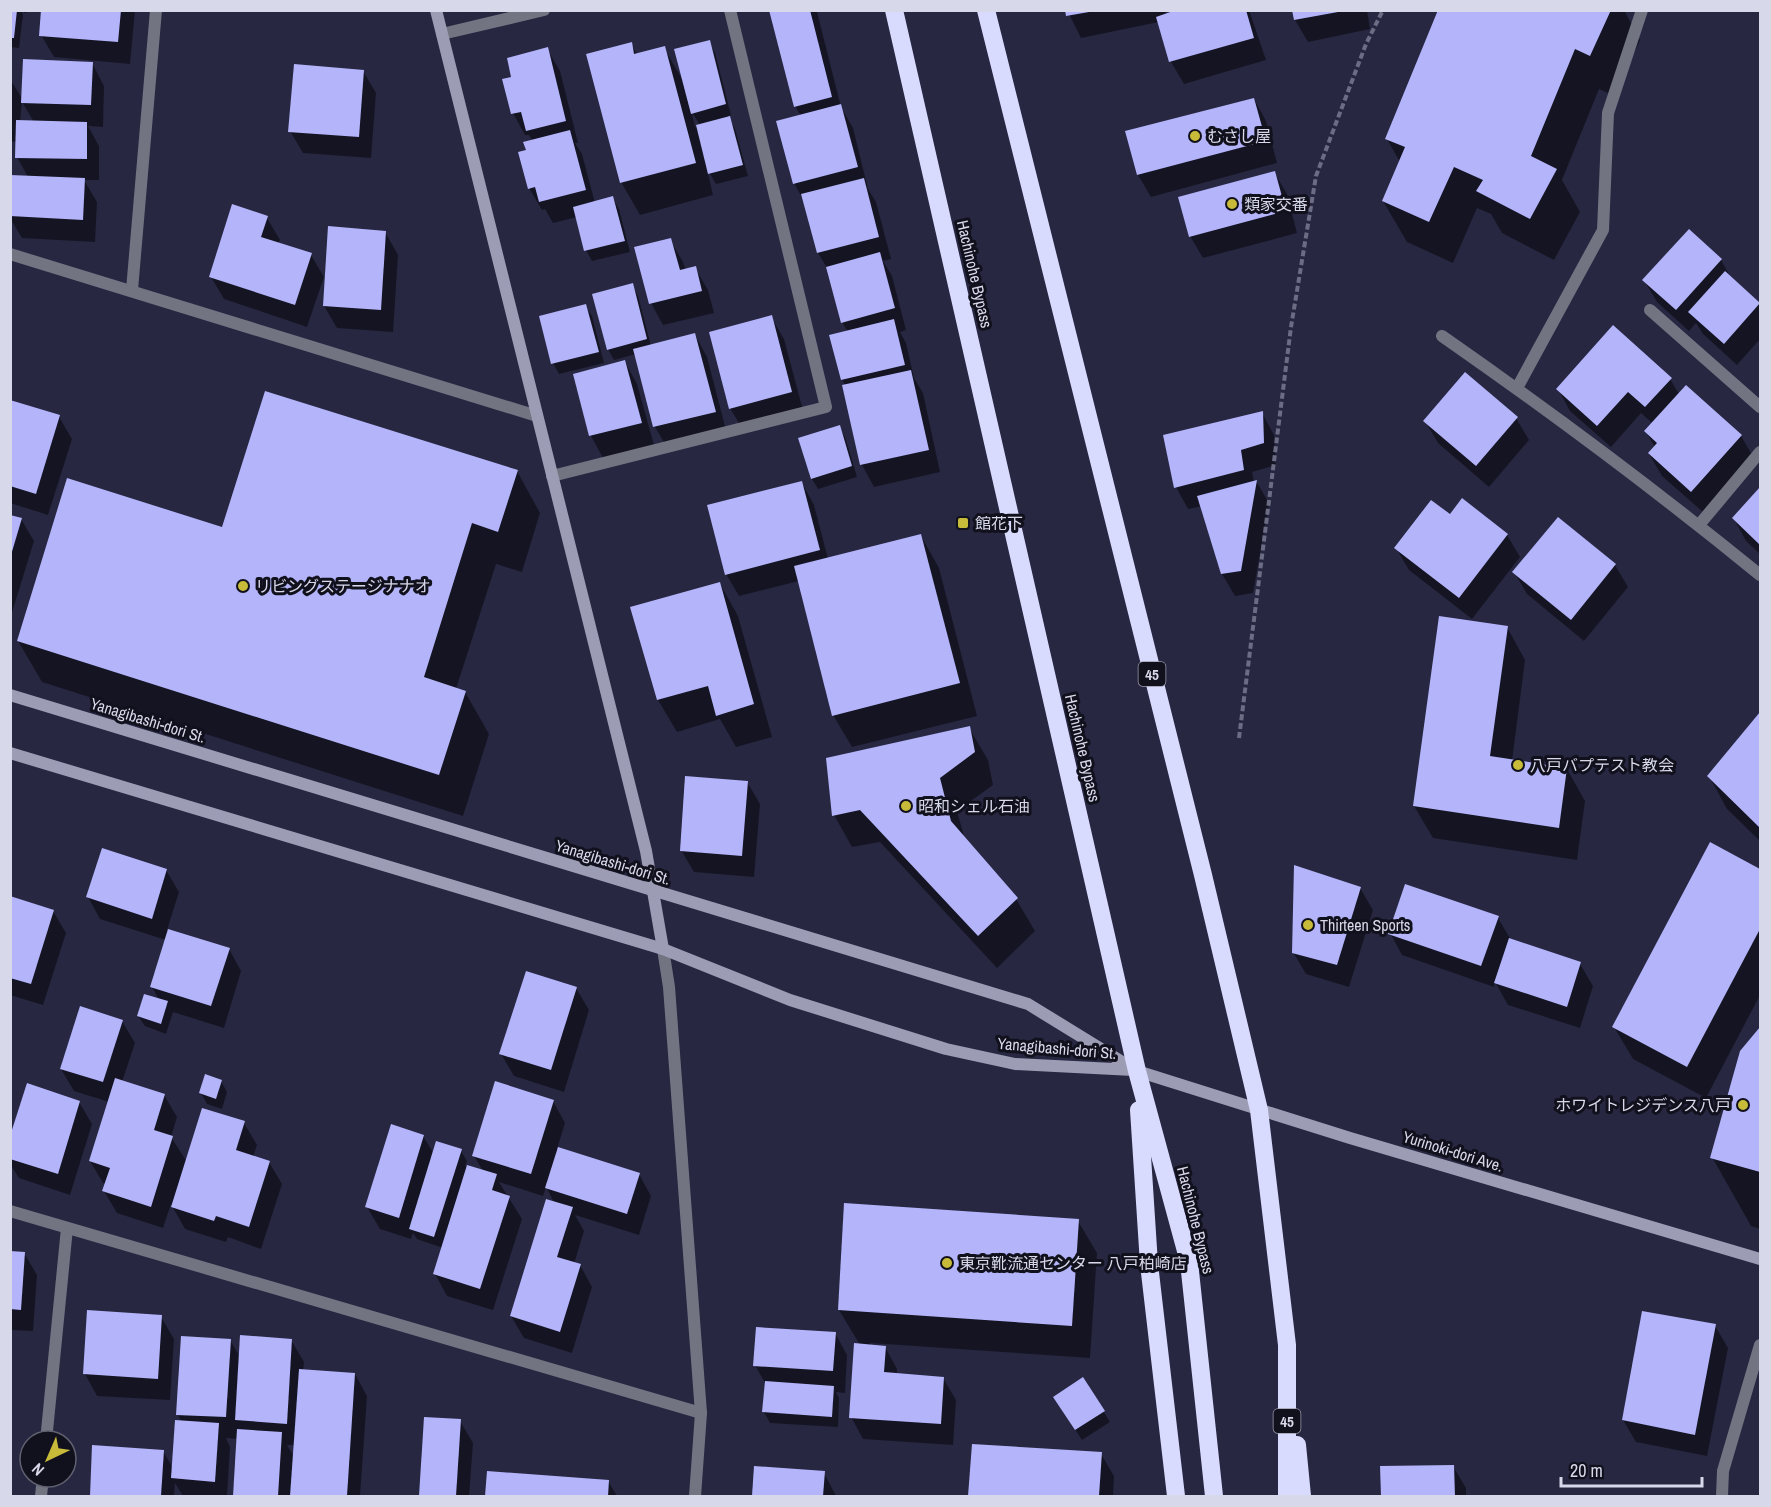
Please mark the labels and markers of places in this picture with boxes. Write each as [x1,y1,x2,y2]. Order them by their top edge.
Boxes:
place label: むさし屋 [1207,125,1271,147]
marker: むさし屋 [1188,129,1202,143]
place label: 類家交番 [1244,193,1308,215]
marker: 類家交番 [1225,197,1239,211]
place label: 館花下 [975,512,1023,534]
marker: 館花下 [956,516,970,530]
place label: リビングステージナナオ [255,575,431,597]
marker: リビングステージナナオ [236,579,250,593]
place label: 八戸バプテスト教会 [1530,754,1674,776]
marker: 八戸バプテスト教会 [1511,758,1525,772]
place label: 昭和シェル石油 [918,795,1030,817]
marker: 昭和シェル石油 [899,799,913,813]
place label: Thirteen Sports [1320,914,1410,936]
marker: Thirteen Sports [1301,918,1315,932]
place label: ホワイトレジデンス八戸 [1555,1094,1731,1116]
marker: ホワイトレジデンス八戸 [1736,1098,1750,1112]
place label: 東京靴流通センター 八戸柏崎店 [959,1252,1187,1274]
marker: 東京靴流通センター 八戸柏崎店 [940,1256,954,1270]

